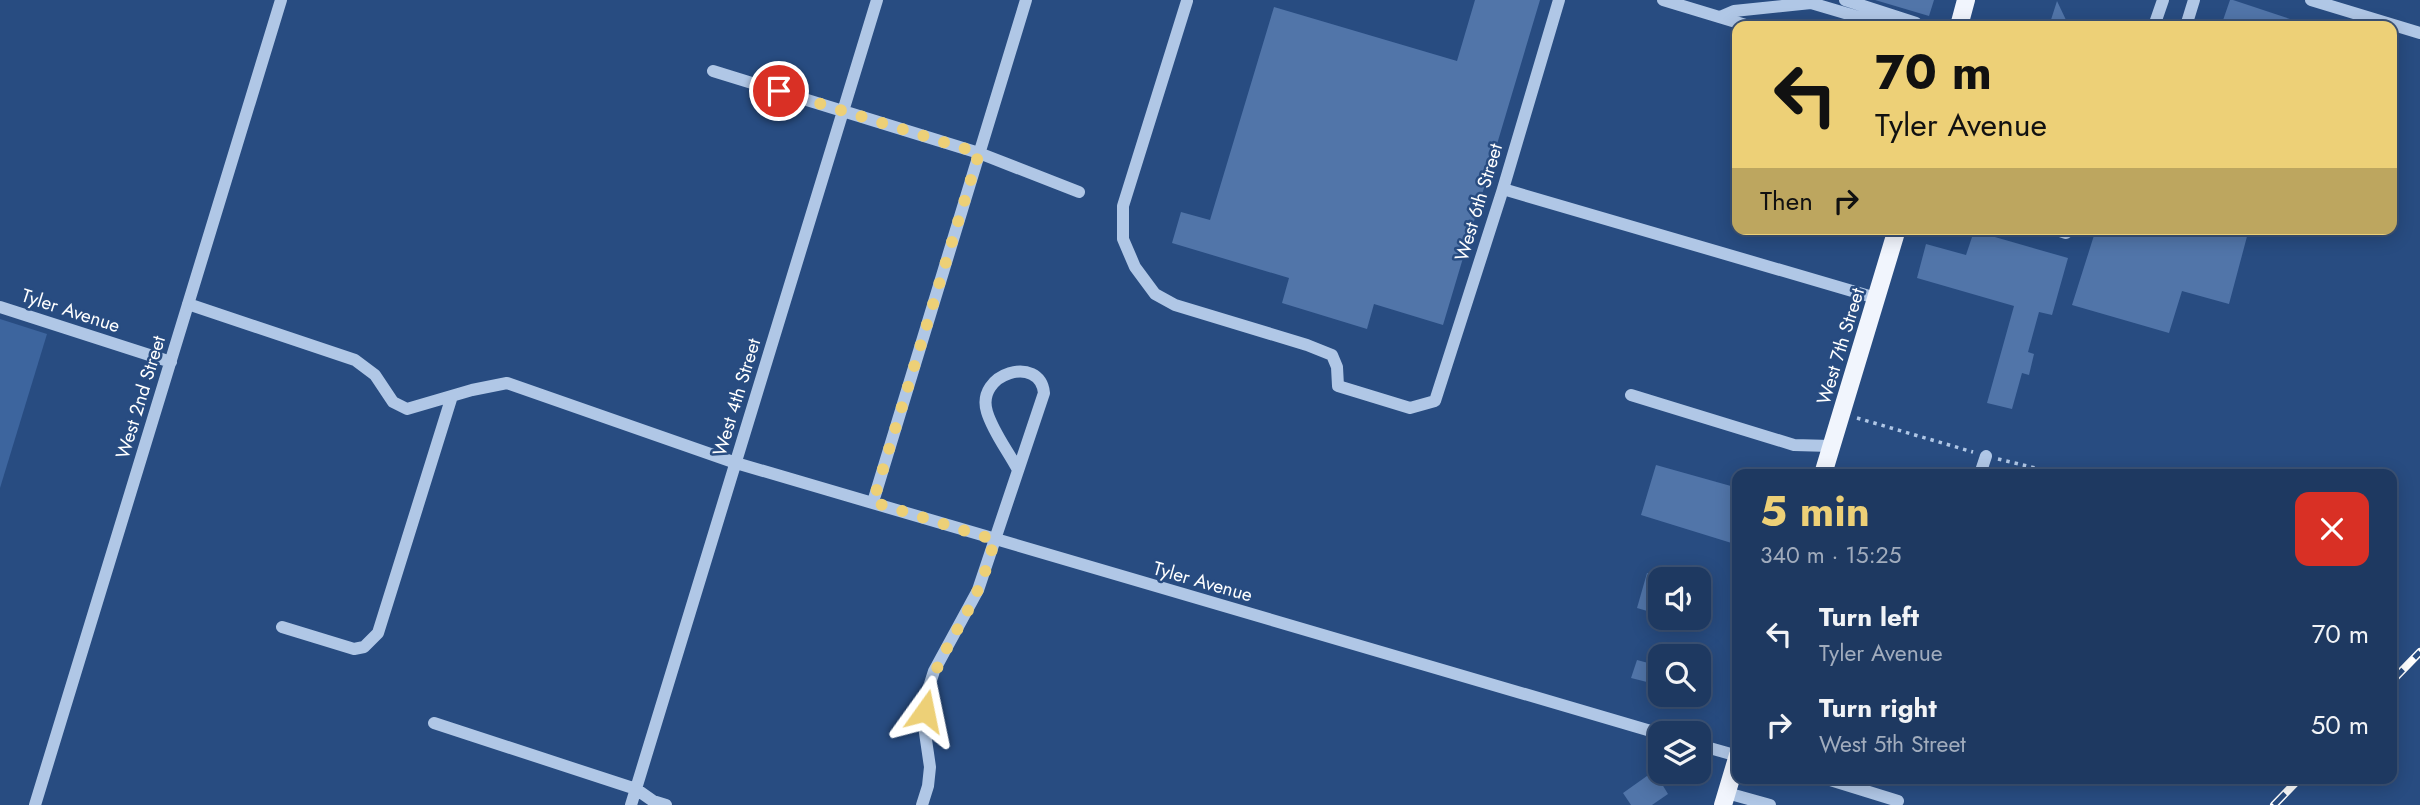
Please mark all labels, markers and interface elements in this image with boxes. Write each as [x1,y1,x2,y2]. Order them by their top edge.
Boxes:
text: 70 m [1875,37,1992,107]
icon: left [1760,49,1851,140]
pin [749,61,809,121]
icon: arrive [760,72,798,110]
text: Tyler Avenue [1875,102,2047,148]
street label: West 6th Street [1448,140,1509,264]
text: Then [1760,182,1813,220]
icon: right [1827,182,1865,220]
street label: Tyler Avenue [18,282,124,339]
street label: West 7th Street [1810,284,1871,408]
street label: West 2nd Street [109,332,172,462]
street label: West 4th Street [706,335,767,459]
text: 5 min [1760,481,1870,542]
button: close [2295,492,2369,566]
text: 340 m · 15:25 [1760,538,1902,572]
street label: Tyler Avenue [1150,554,1256,609]
map controls [1648,567,1711,784]
button: sound [1648,567,1711,630]
text: Turn left [1819,598,1919,636]
icon: left [1760,615,1798,653]
text: 70 m [2312,615,2369,653]
text: Tyler Avenue [1819,636,1943,670]
button: search [1648,644,1711,707]
position arrow [888,674,962,748]
text: Turn right [1819,689,1937,727]
icon: right [1760,706,1798,744]
text: 50 m [2311,706,2369,744]
button: layers [1648,721,1711,784]
text: West 5th Street [1819,727,1966,761]

